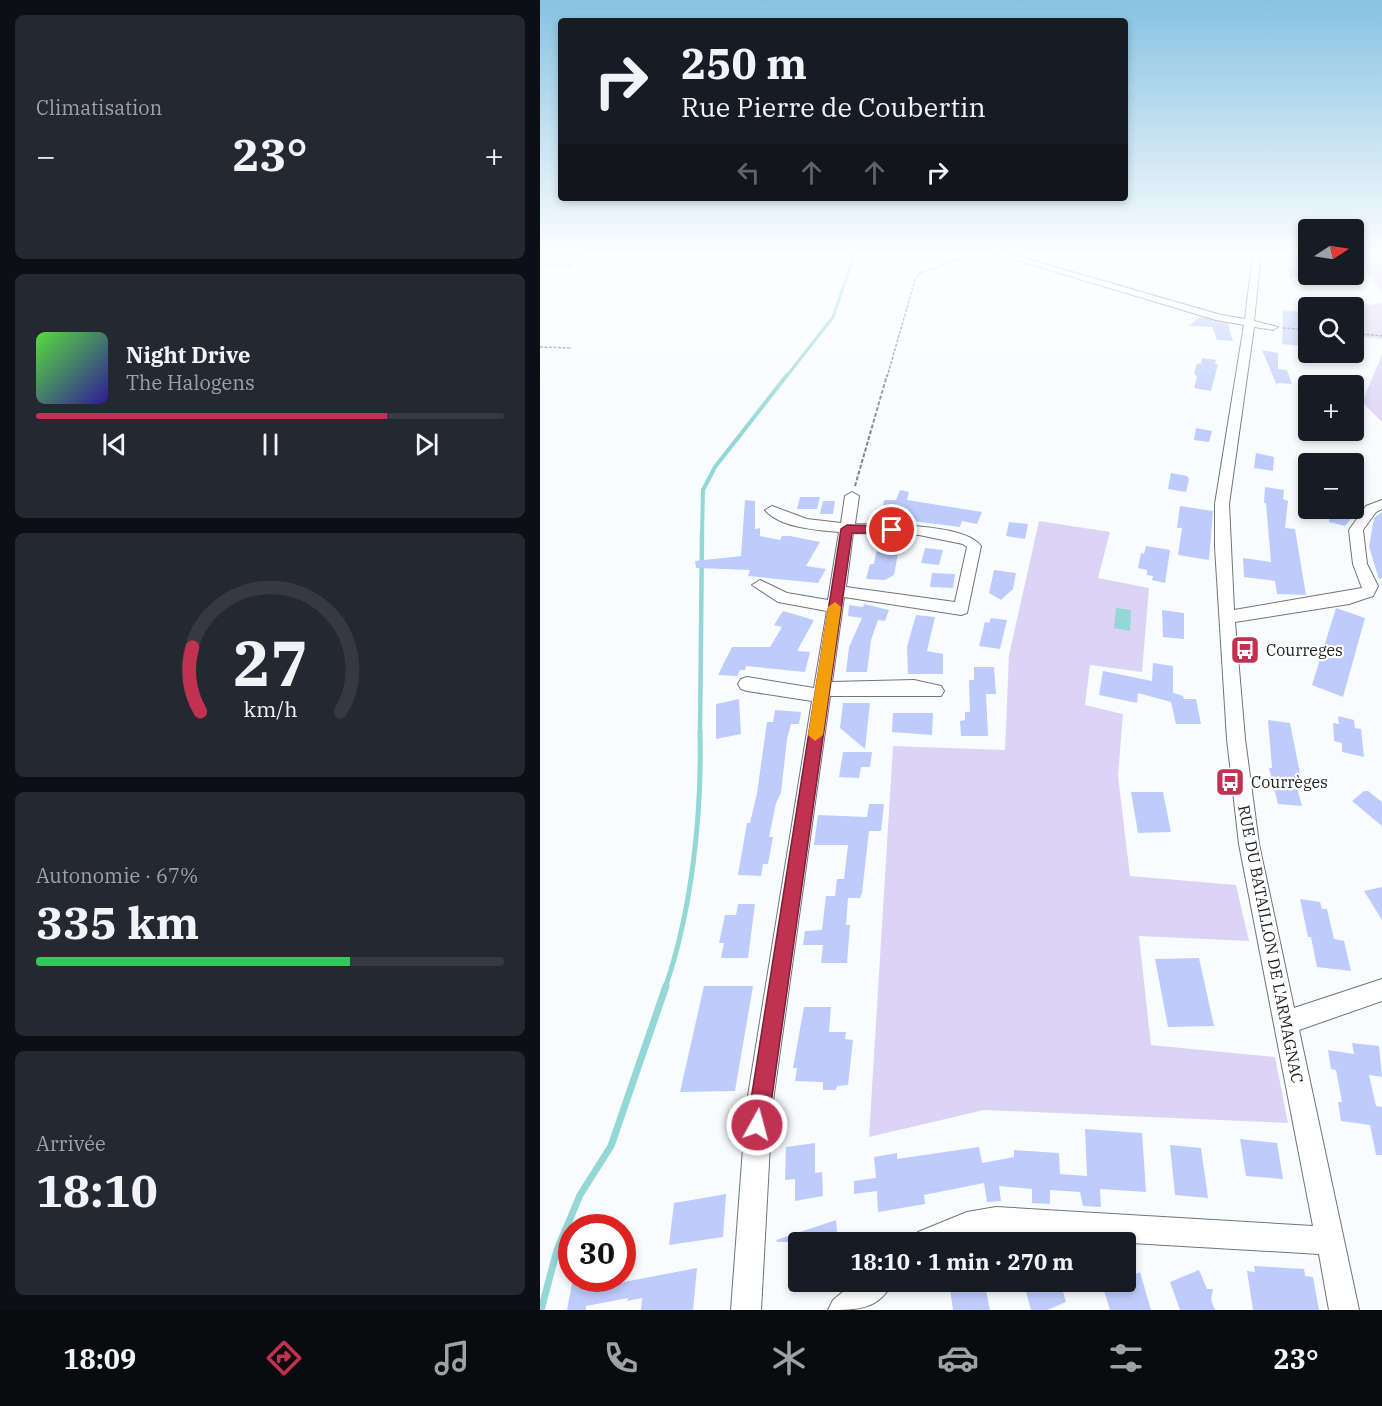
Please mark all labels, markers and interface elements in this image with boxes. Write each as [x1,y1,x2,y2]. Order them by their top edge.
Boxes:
text: 250 m [681,36,807,91]
icon: right [582,42,660,120]
text: Rue Pierre de Coubertin [681,89,986,124]
text: Climatisation [36,94,162,121]
text: 23° [232,125,308,183]
text: − [36,134,56,177]
text: + [484,134,504,177]
icon: left [732,156,765,189]
icon: ahead [795,156,828,189]
icon: ahead [858,156,891,189]
icon: right [921,156,954,189]
north arrow [1298,219,1364,285]
map controls [1298,219,1364,519]
button: search [1298,297,1364,363]
text: Night Drive [126,340,251,369]
text: The Halogens [126,369,255,396]
button: + [1298,375,1364,441]
icon: previous [98,428,131,461]
icon: pause [254,428,287,461]
icon: next [410,428,443,461]
button: − [1298,453,1364,519]
pin [866,504,917,555]
icon: arrive [875,513,908,546]
text: 27 [233,622,307,703]
bus stop icon: Courreges [1229,634,1261,666]
place label: Courreges [1266,640,1343,660]
text: km/h [243,695,297,723]
bus stop icon: Courrèges [1214,766,1246,798]
place label: Courrèges [1251,772,1328,792]
street label: RUE DU BATAILLON DE L'ARMAGNAC [1234,803,1308,1085]
text: Autonomie · 67% [36,862,198,889]
text: 335 km [36,893,199,951]
position arrow [725,1093,789,1157]
text: Arrivée [36,1130,106,1157]
text: 18:10 [36,1161,158,1219]
speed limit sign: 30 [558,1214,636,1292]
text: 18:10 · 1 min · 270 m [850,1247,1074,1276]
icon: directions [263,1337,305,1379]
icon: music [431,1337,473,1379]
icon: phone [600,1337,642,1379]
icon: climate [768,1337,810,1379]
icon: car [937,1337,979,1379]
icon: filters [1105,1337,1147,1379]
text: 18:09 [63,1341,136,1376]
text: 23° [1274,1341,1319,1376]

